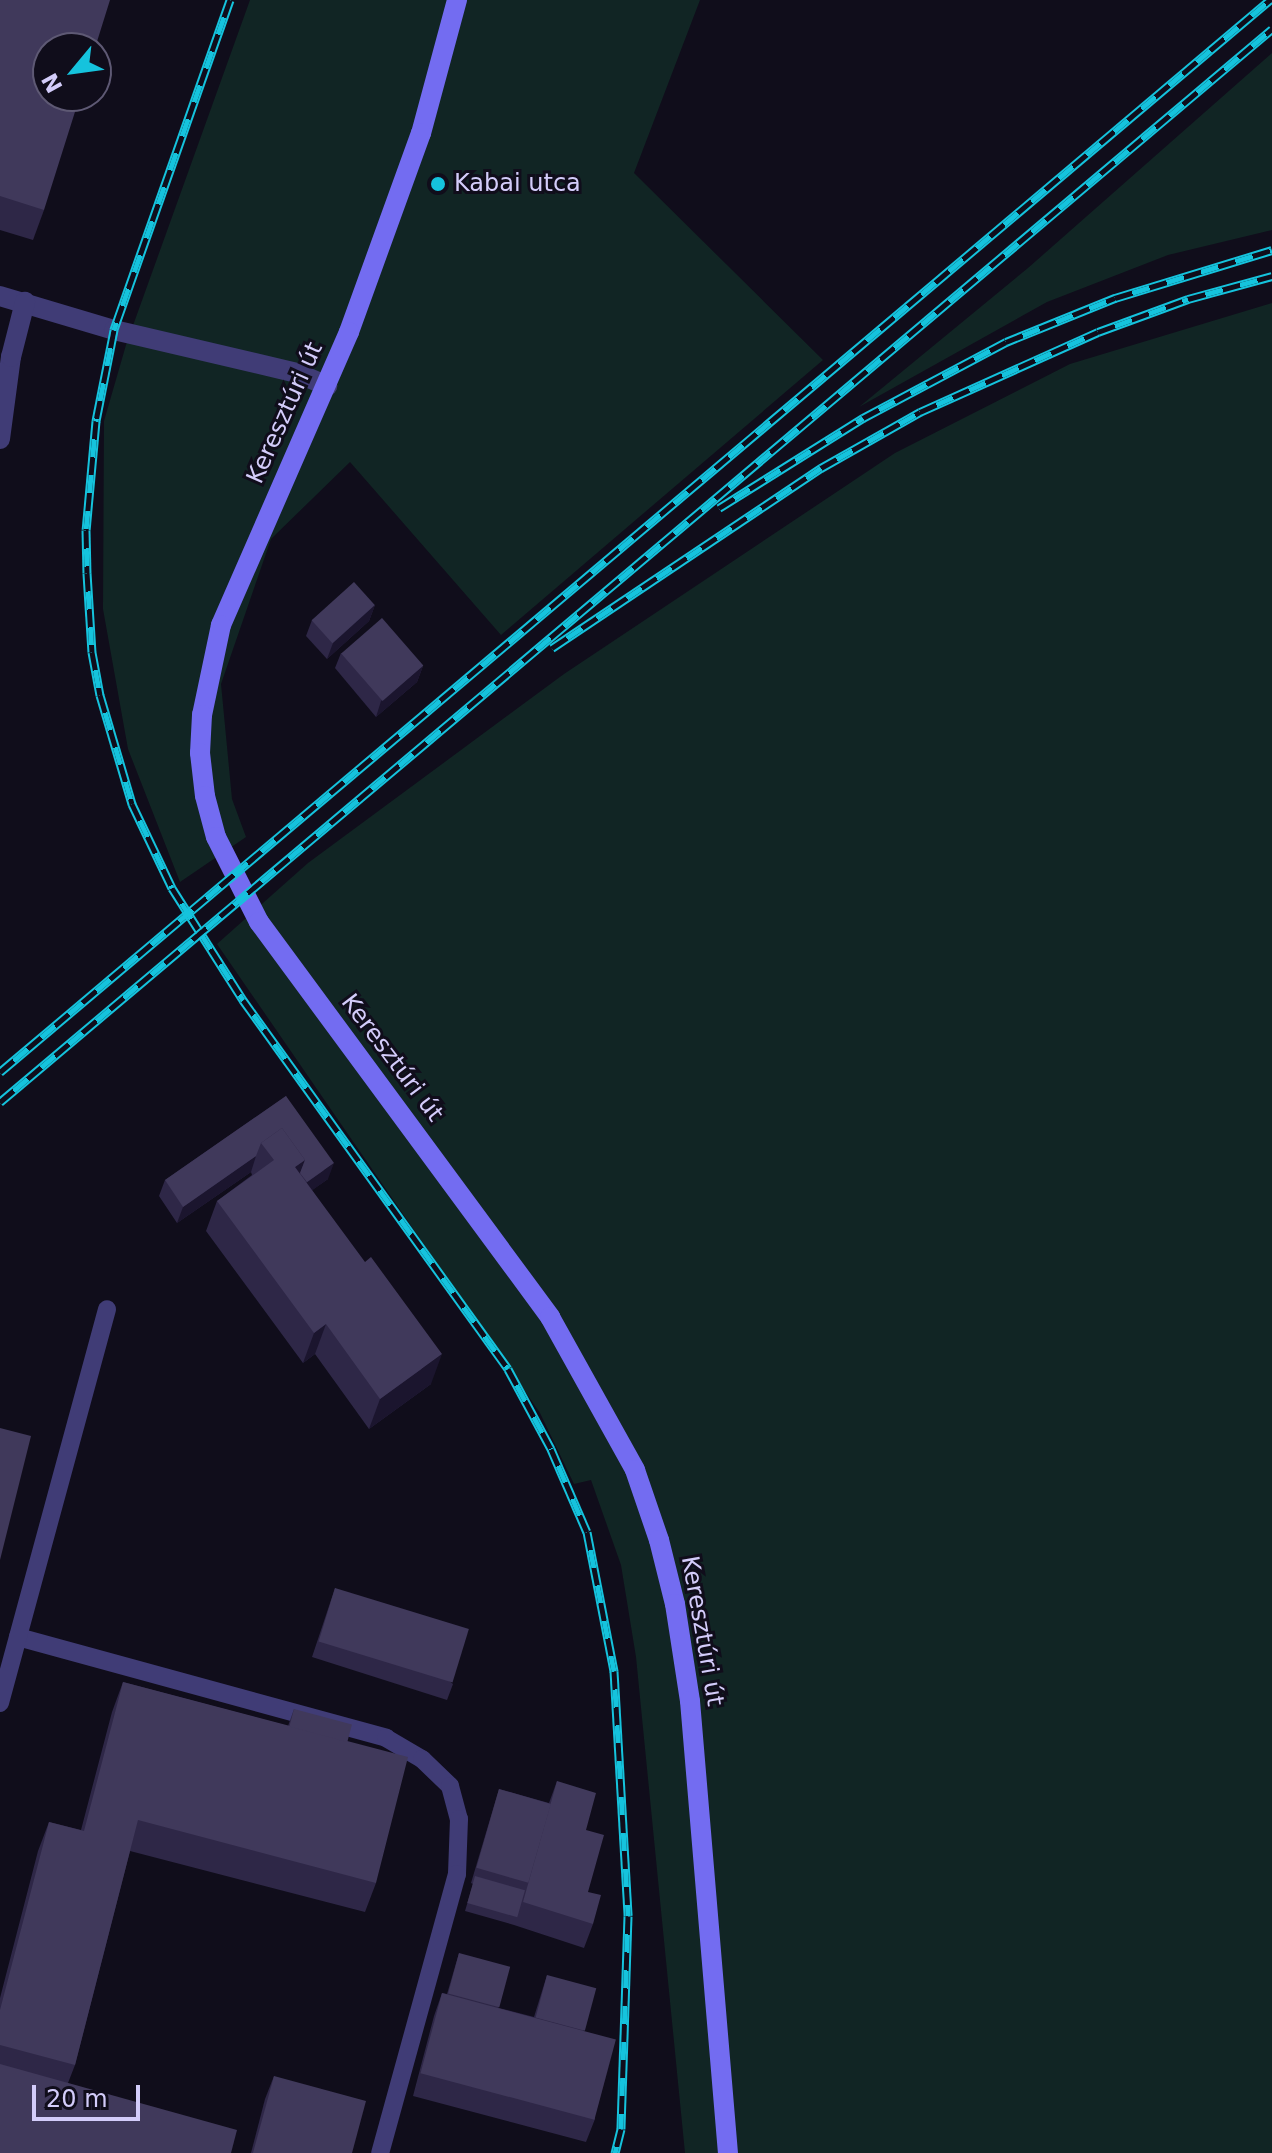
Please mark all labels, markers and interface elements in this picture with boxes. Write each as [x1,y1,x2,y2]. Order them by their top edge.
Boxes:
north arrow [32,32,112,112]
text: N [37,69,68,97]
place label: Kabai utca [454,170,581,198]
marker: Kabai utca [429,175,447,193]
street label: Keresztúri út [241,338,329,488]
street label: Keresztúri út [335,989,449,1127]
street label: Keresztúri út [675,1554,729,1708]
scale bar [36,2069,144,2119]
text: 20 m [46,2085,108,2113]

